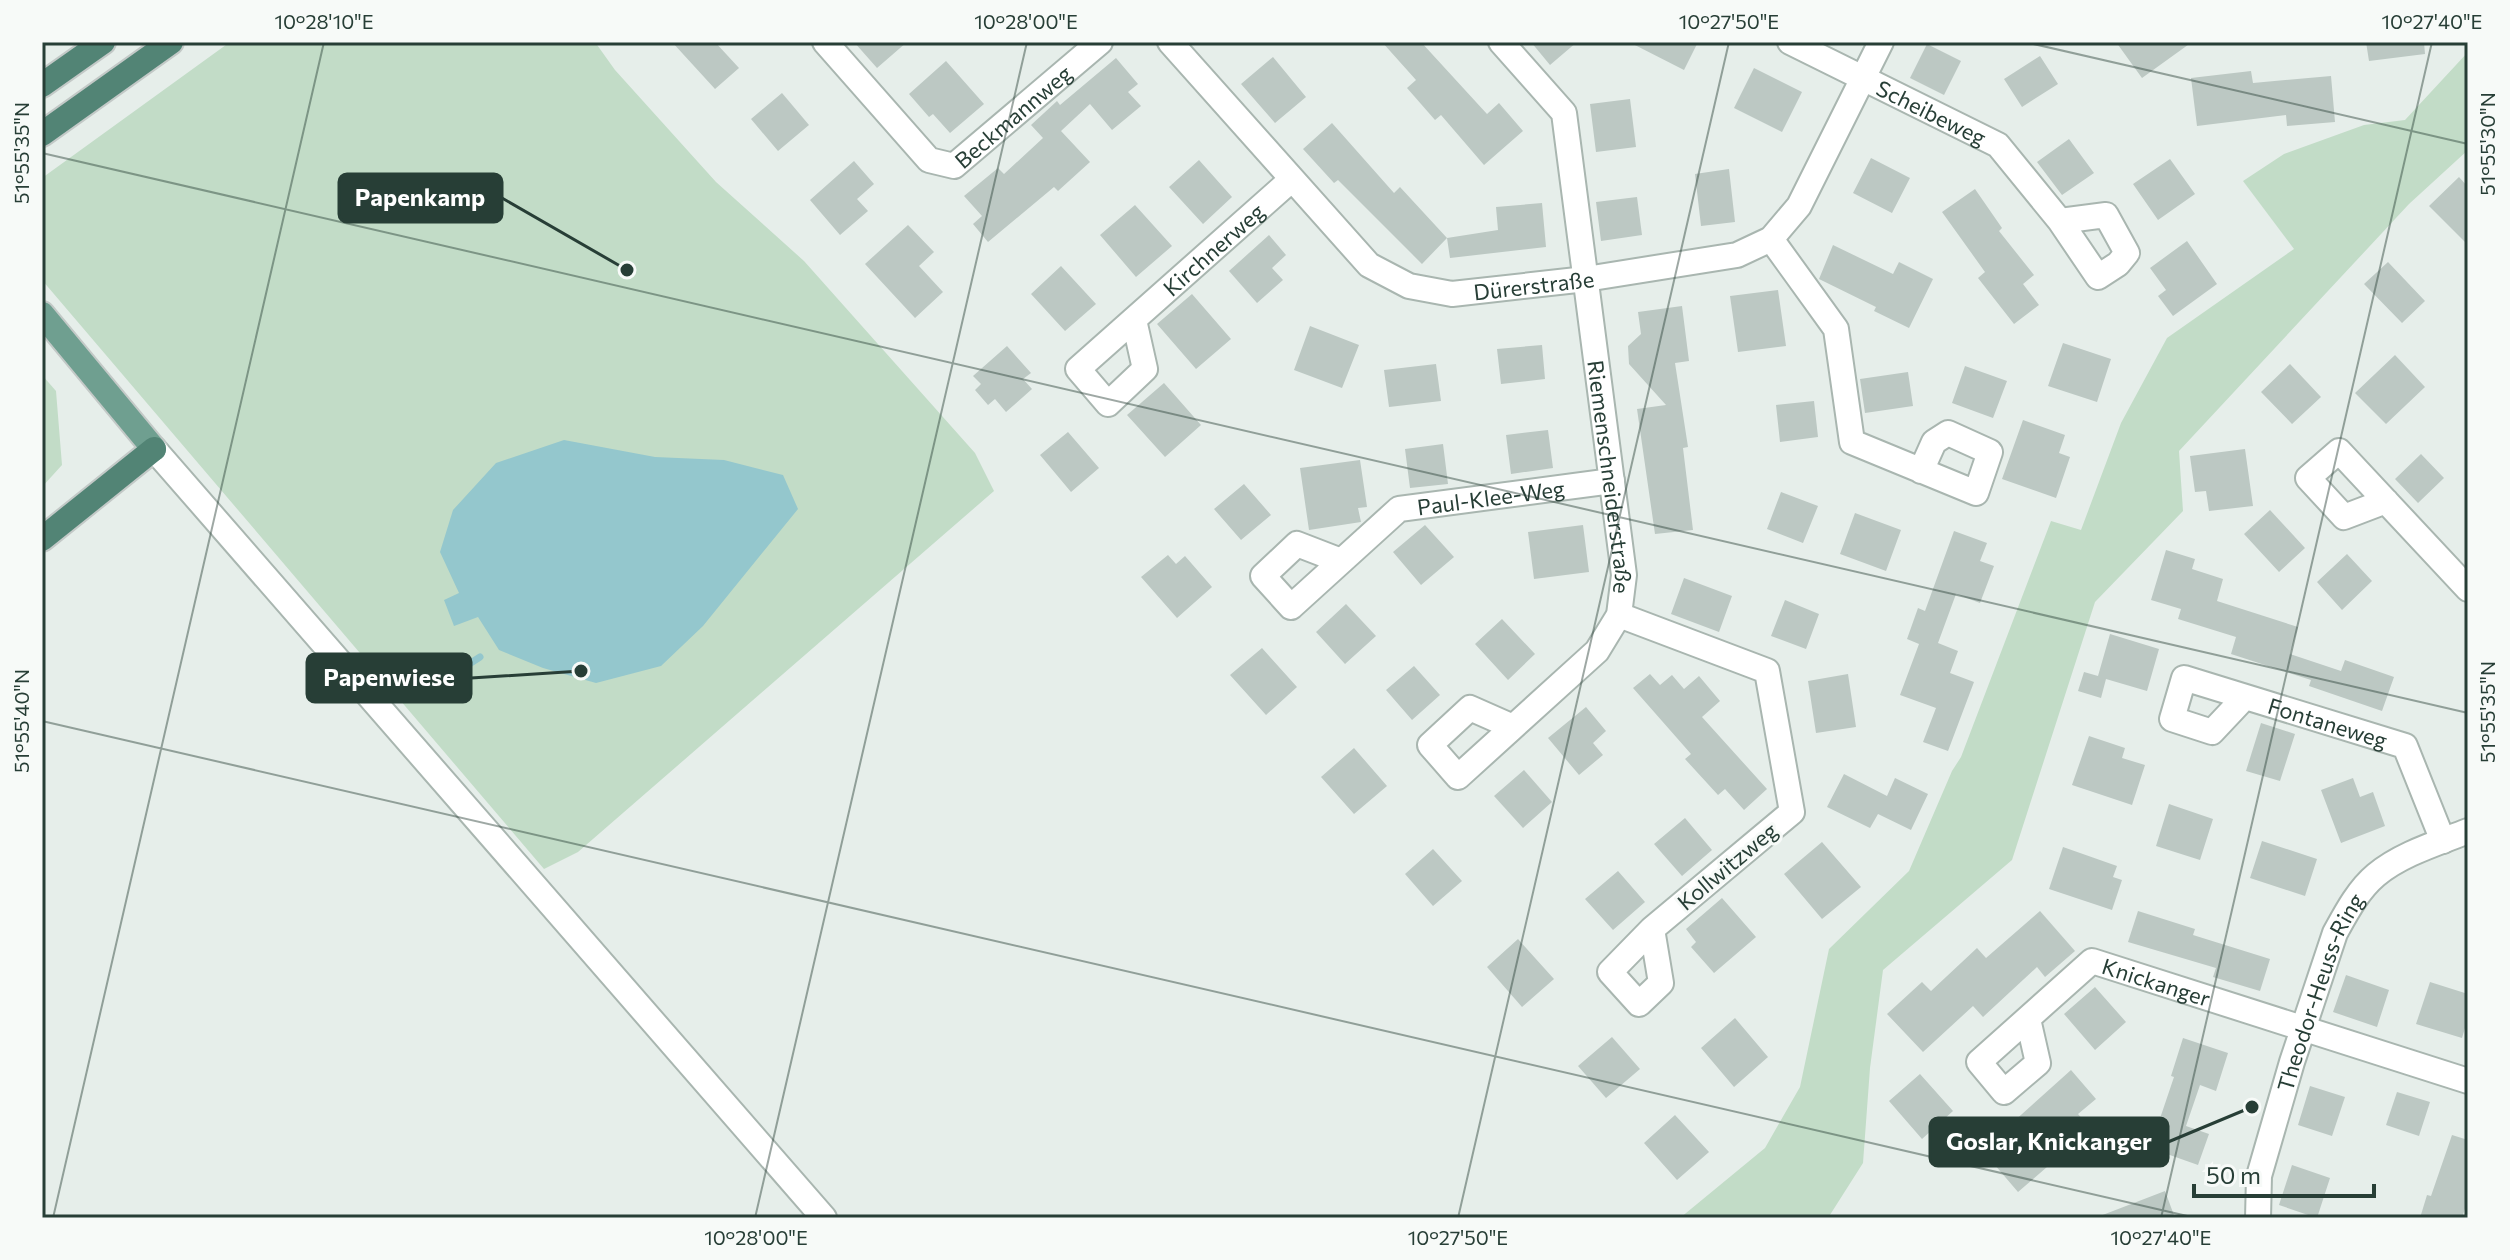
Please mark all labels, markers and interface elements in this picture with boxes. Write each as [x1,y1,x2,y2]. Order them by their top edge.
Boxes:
text: 10°28'10"E [274,9,374,33]
text: 10°28'00"E [974,9,1078,33]
text: 10°27'50"E [1679,9,1779,33]
text: 10°27'40"E [2382,9,2482,33]
street label: Beckmannweg [949,59,1077,173]
street label: Scheibeweg [1872,74,1991,151]
text: 51°55'30"N [2475,92,2499,196]
text: 51°55'35"N [9,102,33,204]
callout: Papenkamp [339,174,502,222]
text: Papenkamp [355,182,485,211]
street label: Kirchnerweg [1157,197,1269,301]
street label: Dürerstraße [1472,264,1596,305]
street label: Riemenschneiderstraße [1583,358,1638,596]
street label: Paul-Klee-Weg [1415,474,1566,520]
callout: Papenwiese [307,654,471,702]
text: 51°55'35"N [2475,661,2499,763]
text: Papenwiese [323,662,455,691]
text: 51°55'40"N [9,669,33,773]
street label: Fontaneweg [2265,691,2391,753]
street label: Kollwitzweg [1671,816,1783,916]
street label: Theodor-Heuss-Ring [2271,887,2369,1094]
street label: Knickanger [2099,952,2214,1012]
callout: Goslar, Knickanger [1930,1118,2168,1166]
text: Goslar, Knickanger [1946,1126,2152,1155]
scale bar [2194,1148,2374,1198]
text: 50 m [2206,1160,2261,1189]
text: 10°28'00"E [704,1225,808,1249]
text: 10°27'50"E [1408,1225,1508,1249]
text: 10°27'40"E [2111,1225,2211,1249]

